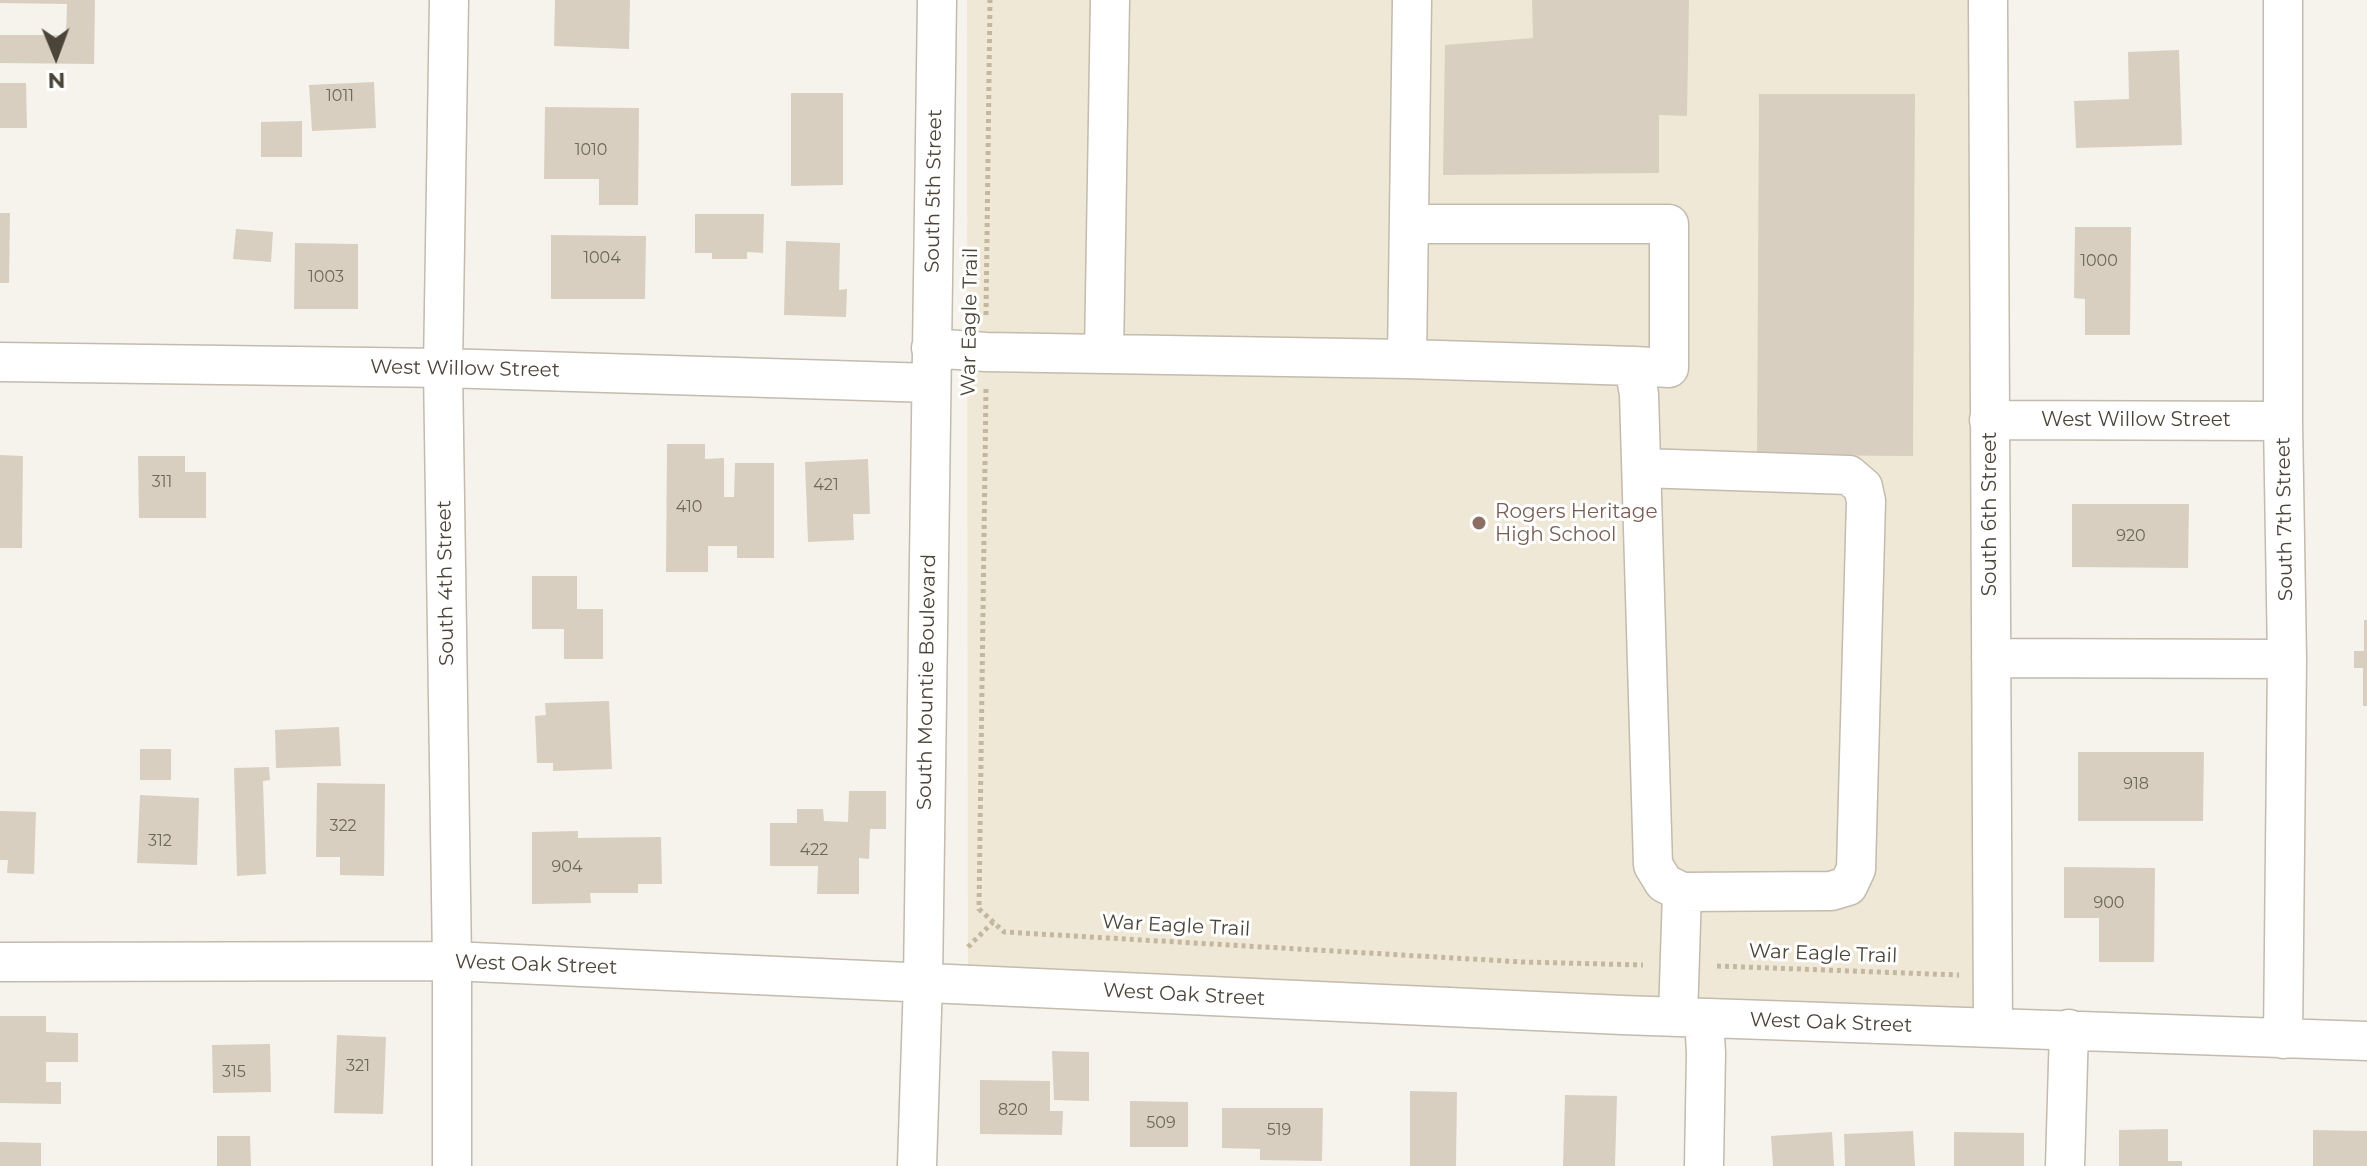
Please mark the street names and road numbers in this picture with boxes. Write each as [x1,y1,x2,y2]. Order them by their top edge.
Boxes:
street label: South 5th Street [921,109,947,273]
street label: War Eagle Trail [957,248,983,396]
street label: West Willow Street [370,355,560,383]
street label: West Willow Street [2041,408,2231,432]
street label: South 6th Street [1978,432,2002,596]
street label: South 7th Street [2272,437,2298,601]
street label: South 4th Street [433,500,459,666]
street label: South Mountie Boulevard [913,554,941,810]
street label: War Eagle Trail [1101,910,1251,942]
street label: War Eagle Trail [1748,939,1898,969]
street label: West Oak Street [454,950,618,980]
street label: West Oak Street [1102,979,1266,1011]
street label: West Oak Street [1749,1008,1913,1038]

